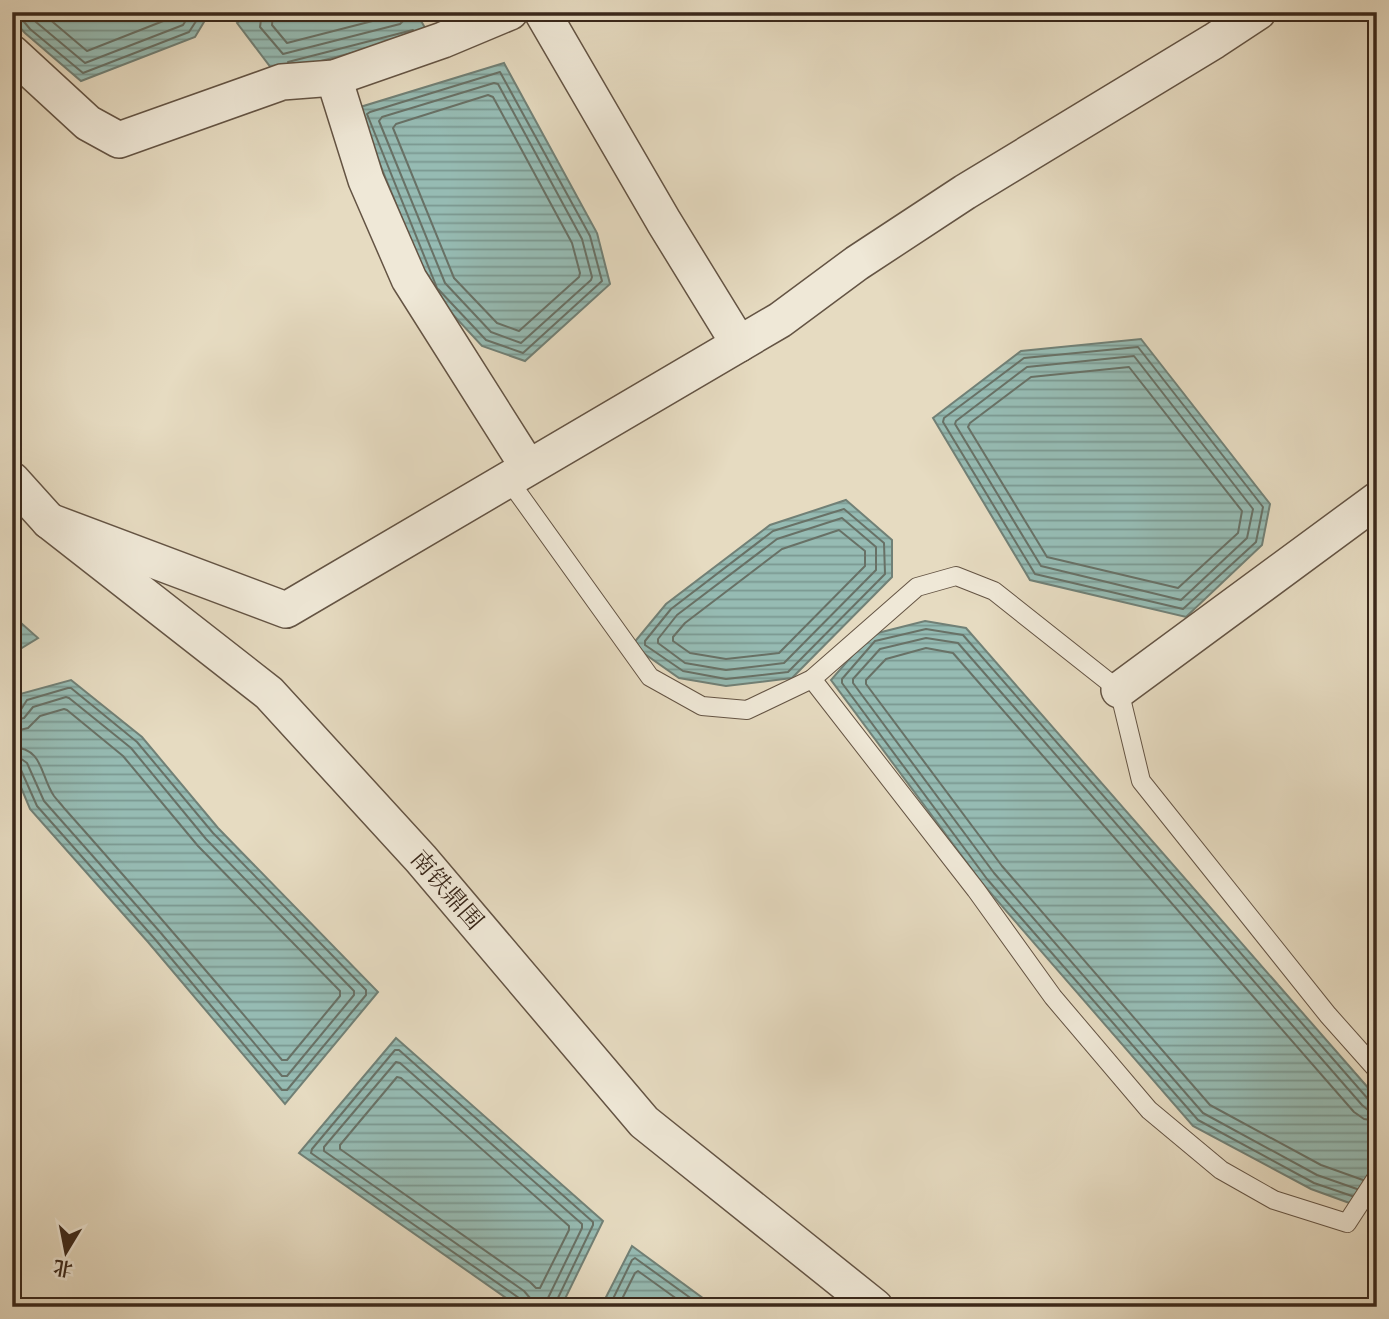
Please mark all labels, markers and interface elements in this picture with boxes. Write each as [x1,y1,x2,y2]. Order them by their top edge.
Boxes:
street label: 南铁鼎围 [404,844,490,936]
north arrow [32,1218,102,1288]
text: 北 [52,1255,74,1281]

